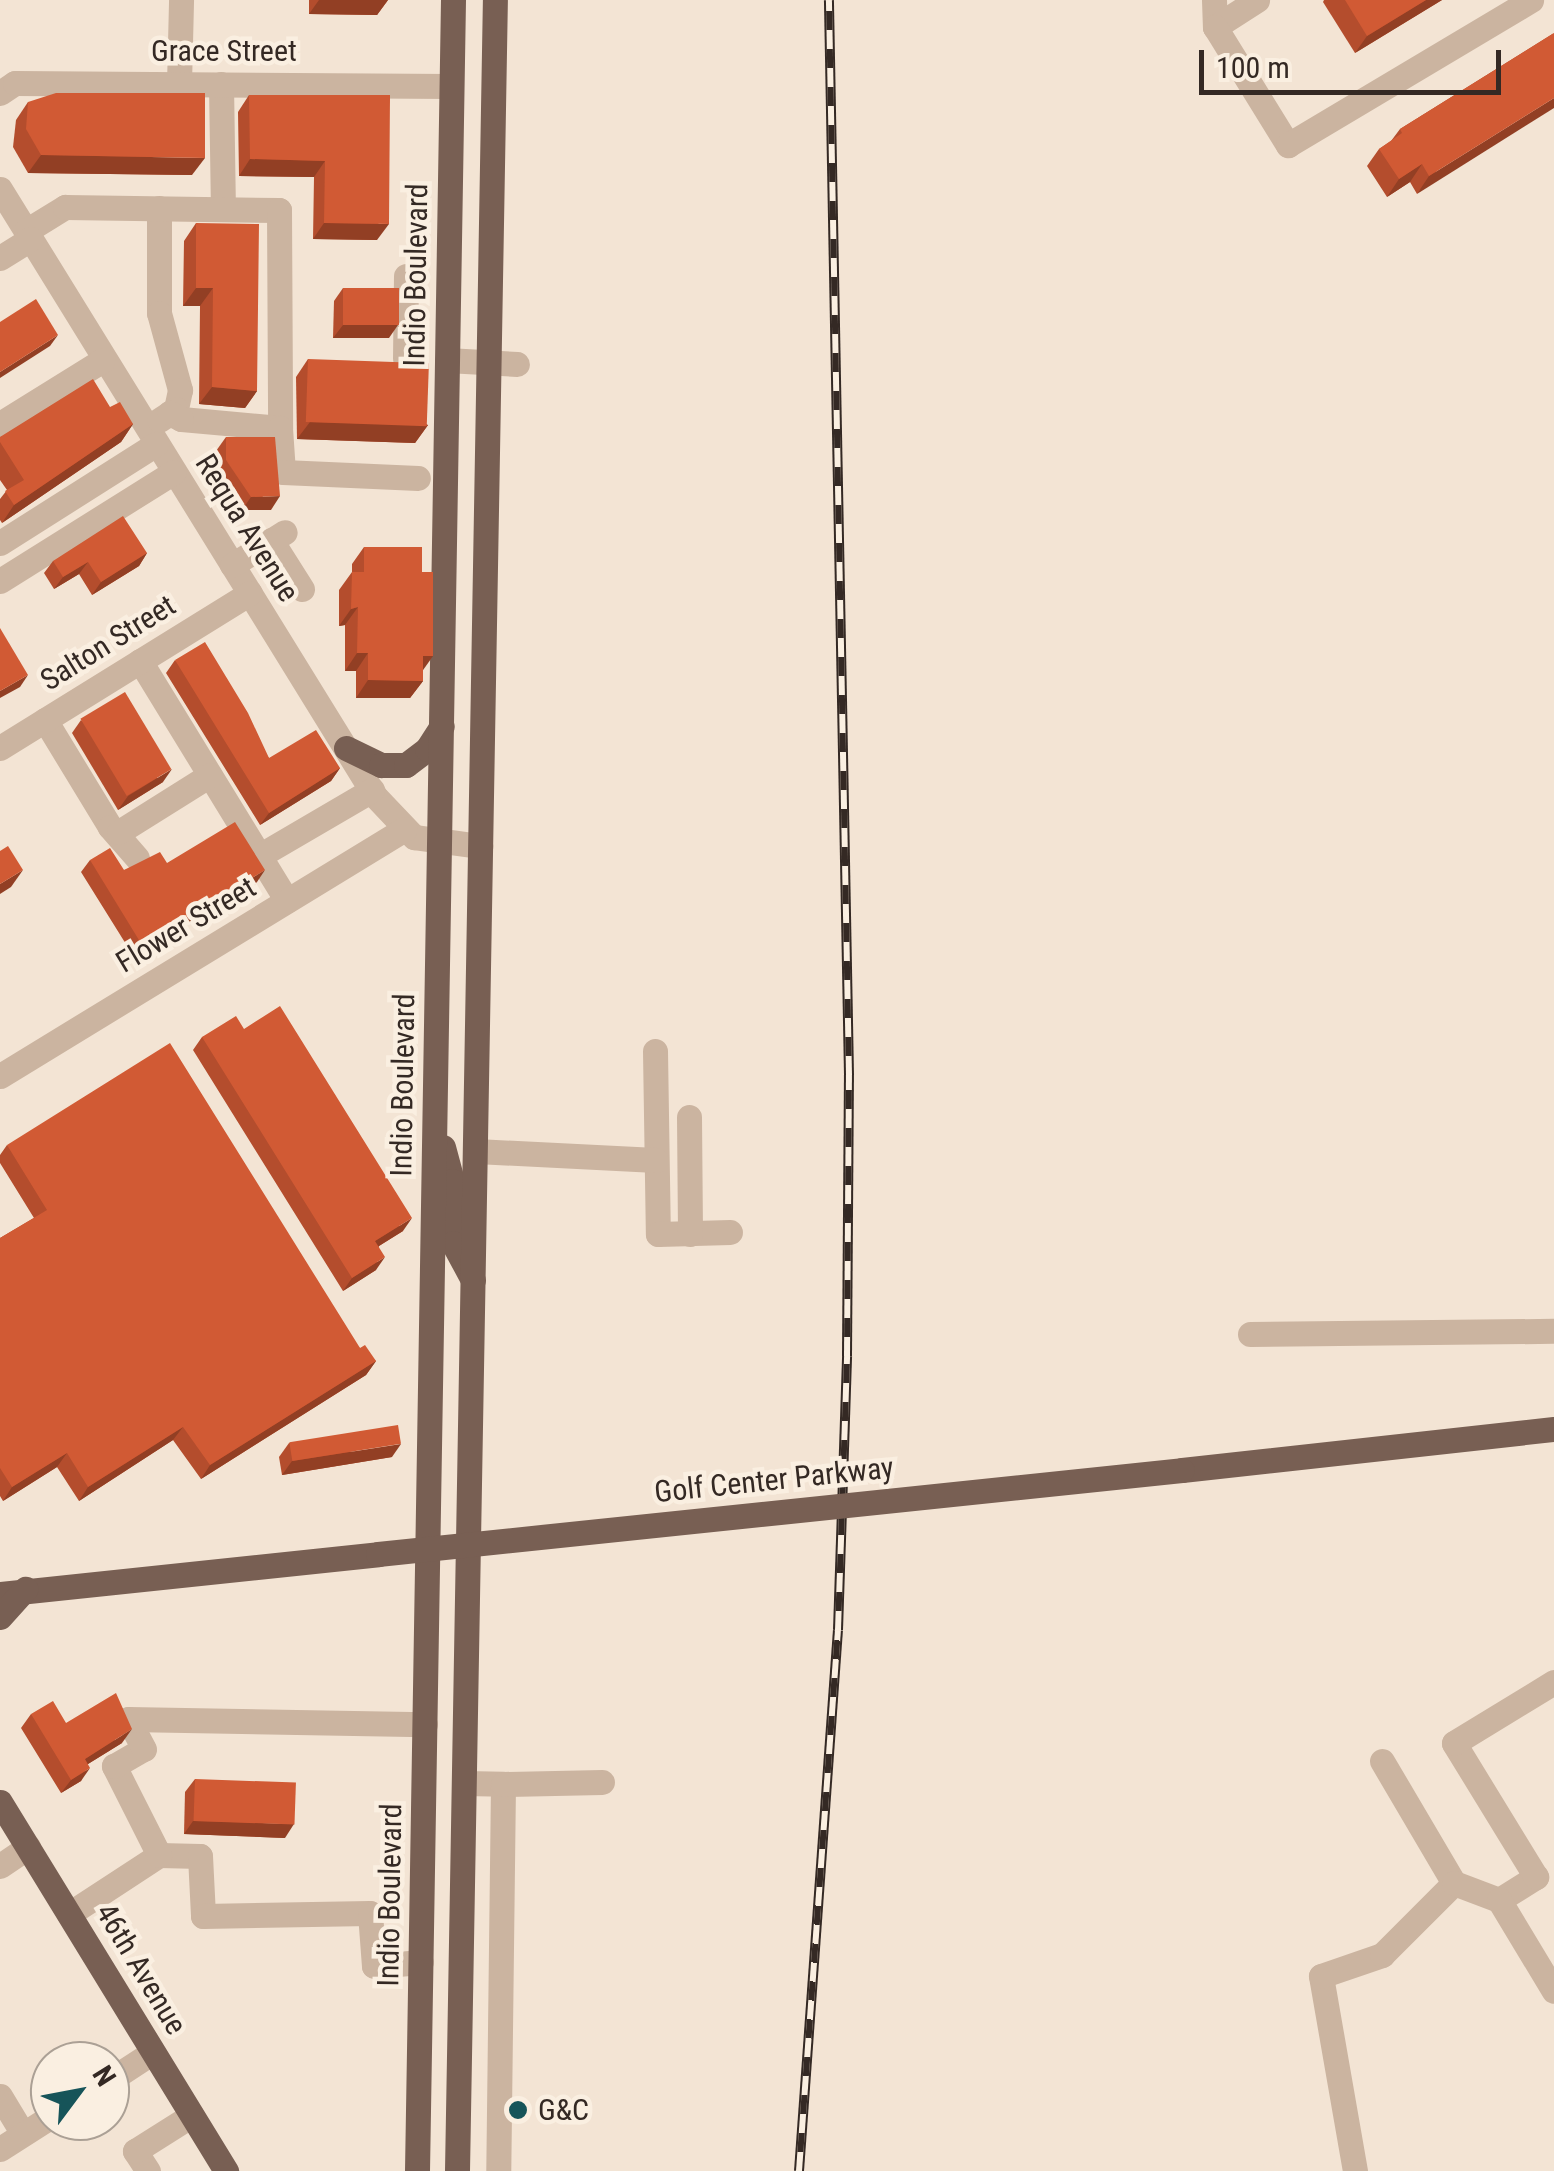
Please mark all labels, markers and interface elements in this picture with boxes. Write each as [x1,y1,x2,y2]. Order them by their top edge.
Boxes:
scale bar [1204,30,1506,92]
street label: Grace Street [151,33,297,69]
text: 100 m [1216,50,1290,85]
street label: Indio Boulevard [396,183,436,367]
street label: Requa Avenue [187,448,307,608]
street label: Salton Street [34,587,182,699]
street label: Flower Street [110,869,262,981]
street label: Indio Boulevard [383,993,423,1177]
street label: Golf Center Parkway [653,1450,895,1510]
street label: Indio Boulevard [370,1803,410,1987]
street label: 46th Avenue [88,1897,194,2041]
north arrow [30,2041,130,2141]
text: N [86,2060,123,2092]
place label: G&C [538,2092,589,2128]
marker: G&C [507,2099,529,2121]

